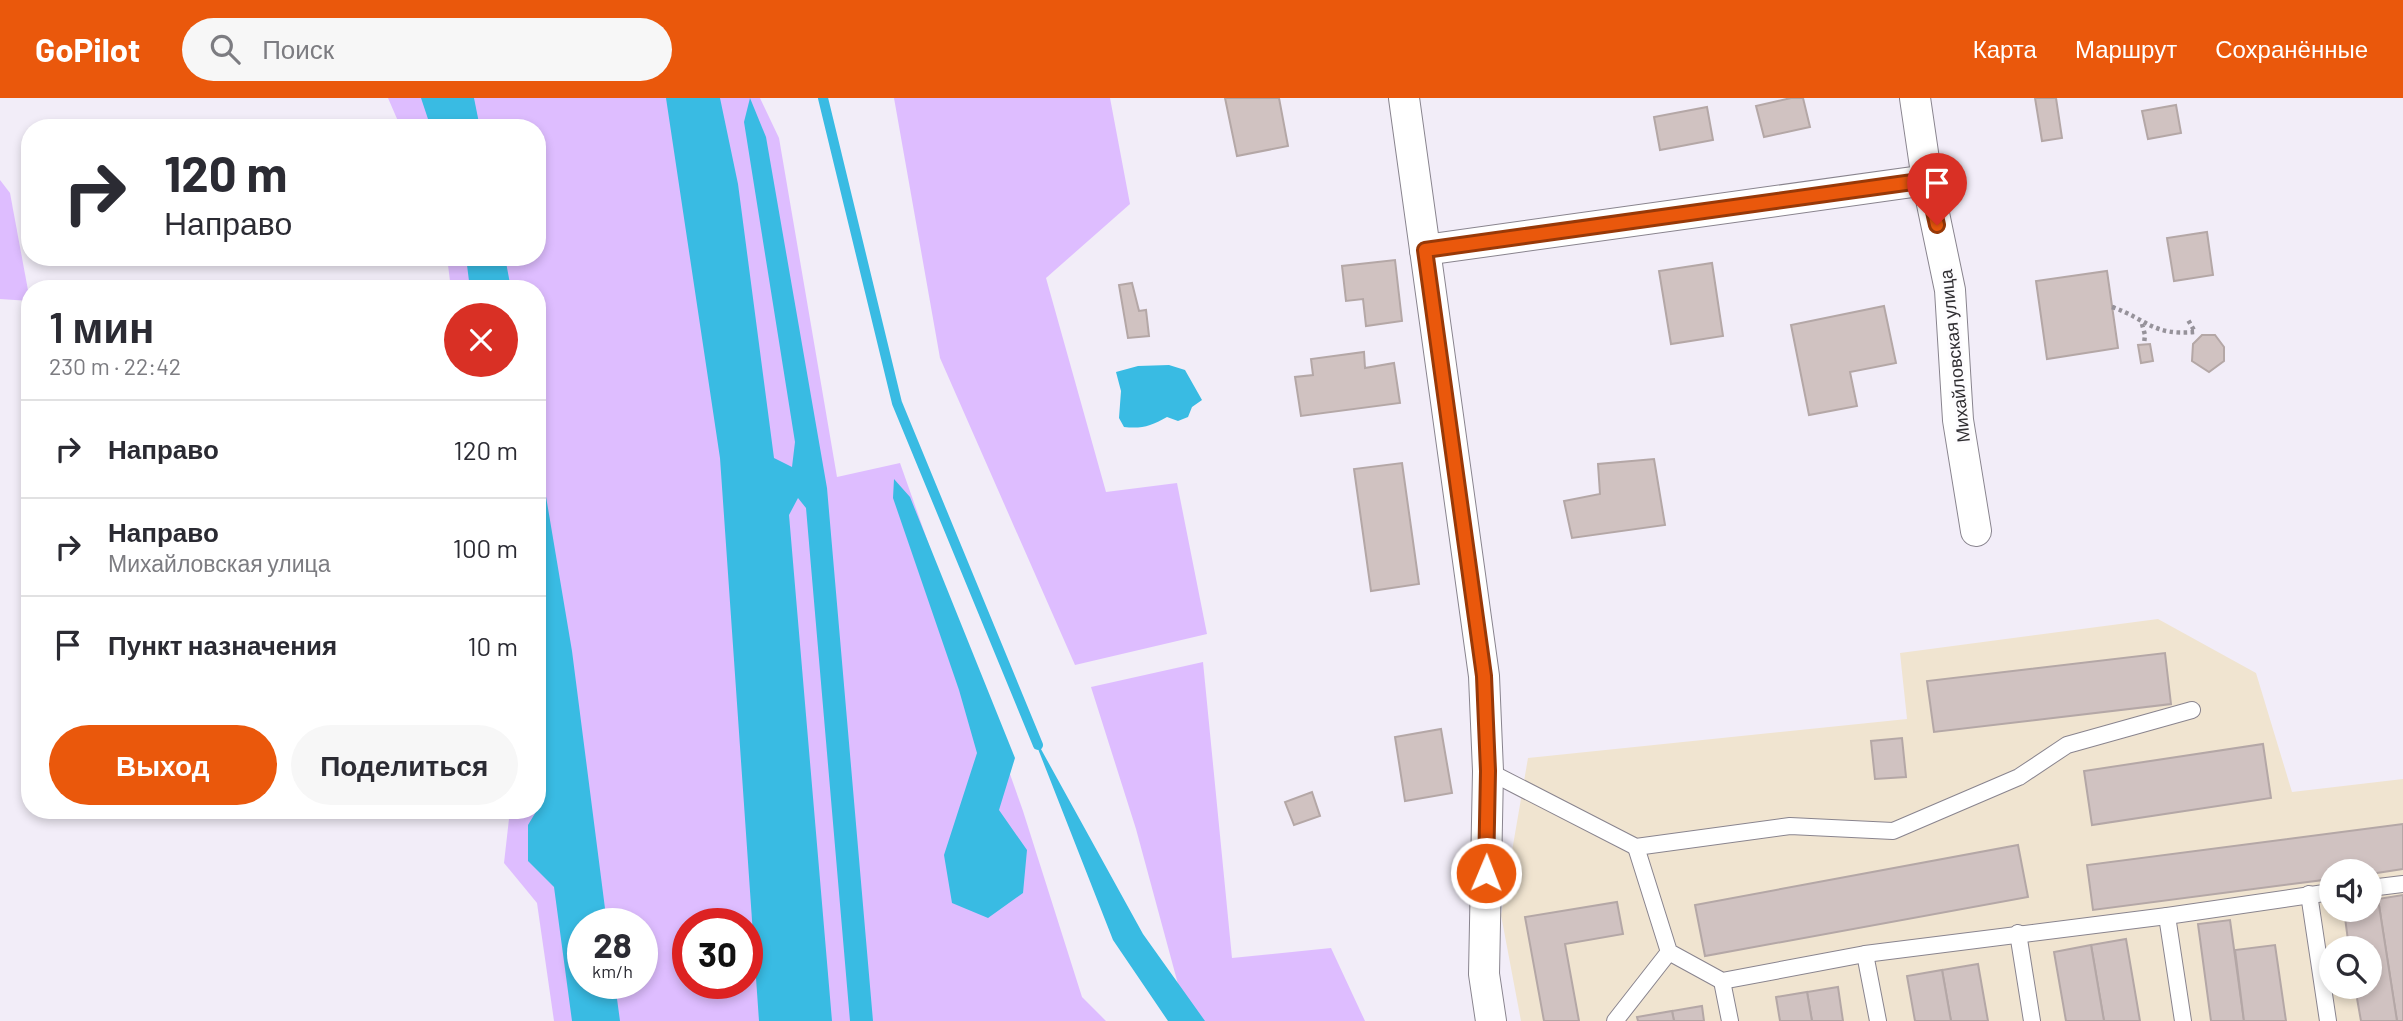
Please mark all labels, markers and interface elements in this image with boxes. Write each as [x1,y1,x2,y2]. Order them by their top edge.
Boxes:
search box [182,18,672,81]
text: GoPilot [35,29,140,69]
icon: search [206,30,244,68]
text: Поиск [262,33,334,64]
text: Карта [1973,34,2037,63]
text: Маршрут [2075,34,2177,63]
text: Сохранённые [2215,34,2368,63]
text: 120 m [164,143,287,202]
icon: right [49,147,140,238]
pin [1907,153,1967,225]
icon: arrive [1918,164,1956,202]
text: Направо [164,203,292,241]
street label: Михайловская улица [1934,267,1974,444]
text: 1 мин [49,301,154,351]
button: close [444,303,518,377]
text: 230 m · 22:42 [49,352,181,380]
icon: right [49,430,87,468]
text: Направо [108,433,219,464]
text: 120 m [454,434,518,465]
text: Направо [108,516,219,547]
icon: right [49,528,87,566]
text: 100 m [453,532,518,563]
text: Михайловская улица [108,549,330,577]
icon: arrive [49,626,87,664]
text: Пункт назначения [108,629,337,660]
text: 10 m [468,630,518,661]
button: Выход [49,725,277,805]
button: Поделиться [291,725,518,805]
position arrow [1449,836,1523,910]
map controls [2319,859,2382,999]
button: sound [2319,859,2382,922]
speed limit sign: 30 [672,908,763,999]
text: 28 [593,923,632,965]
button: search [2319,936,2382,999]
text: km/h [592,960,633,982]

